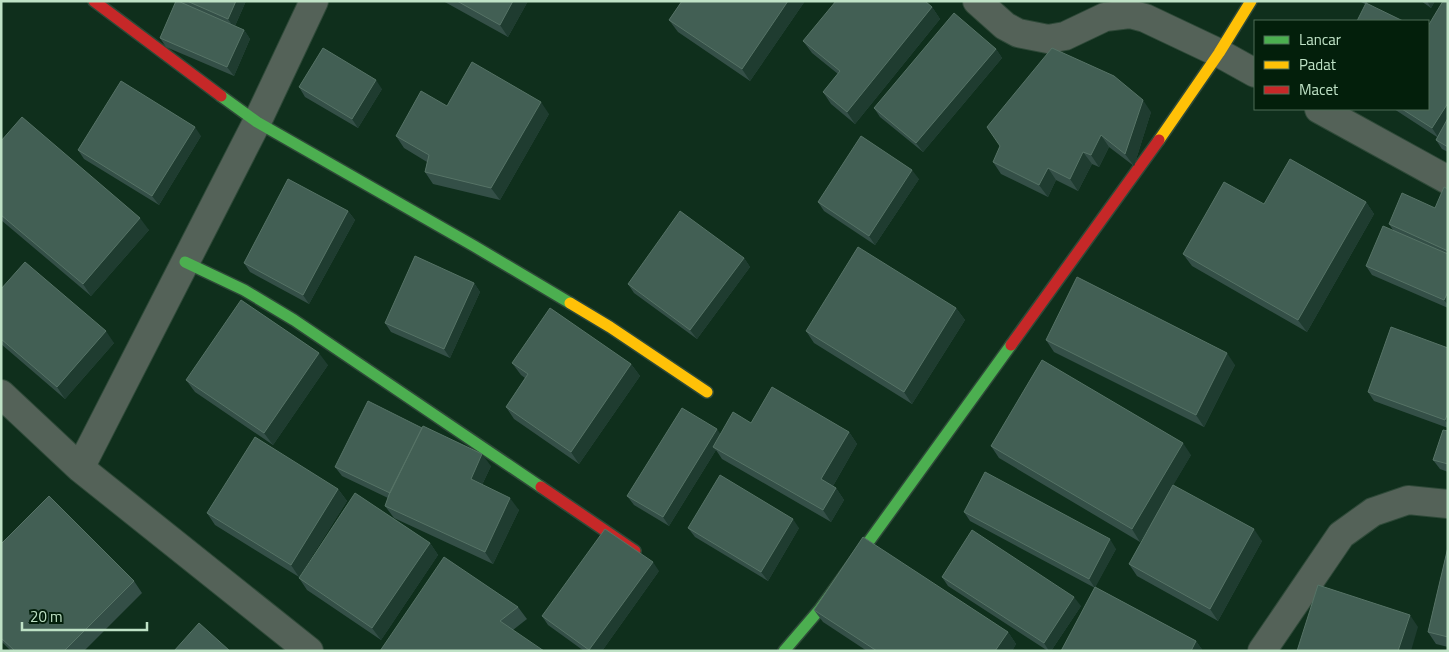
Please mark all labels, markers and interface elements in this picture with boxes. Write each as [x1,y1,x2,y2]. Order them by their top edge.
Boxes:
legend [1254,20,1429,110]
text: Lancar [1299,28,1341,51]
text: Padat [1299,53,1337,76]
text: Macet [1299,78,1339,101]
scale bar [22,600,148,632]
text: 20 m [30,605,63,628]

